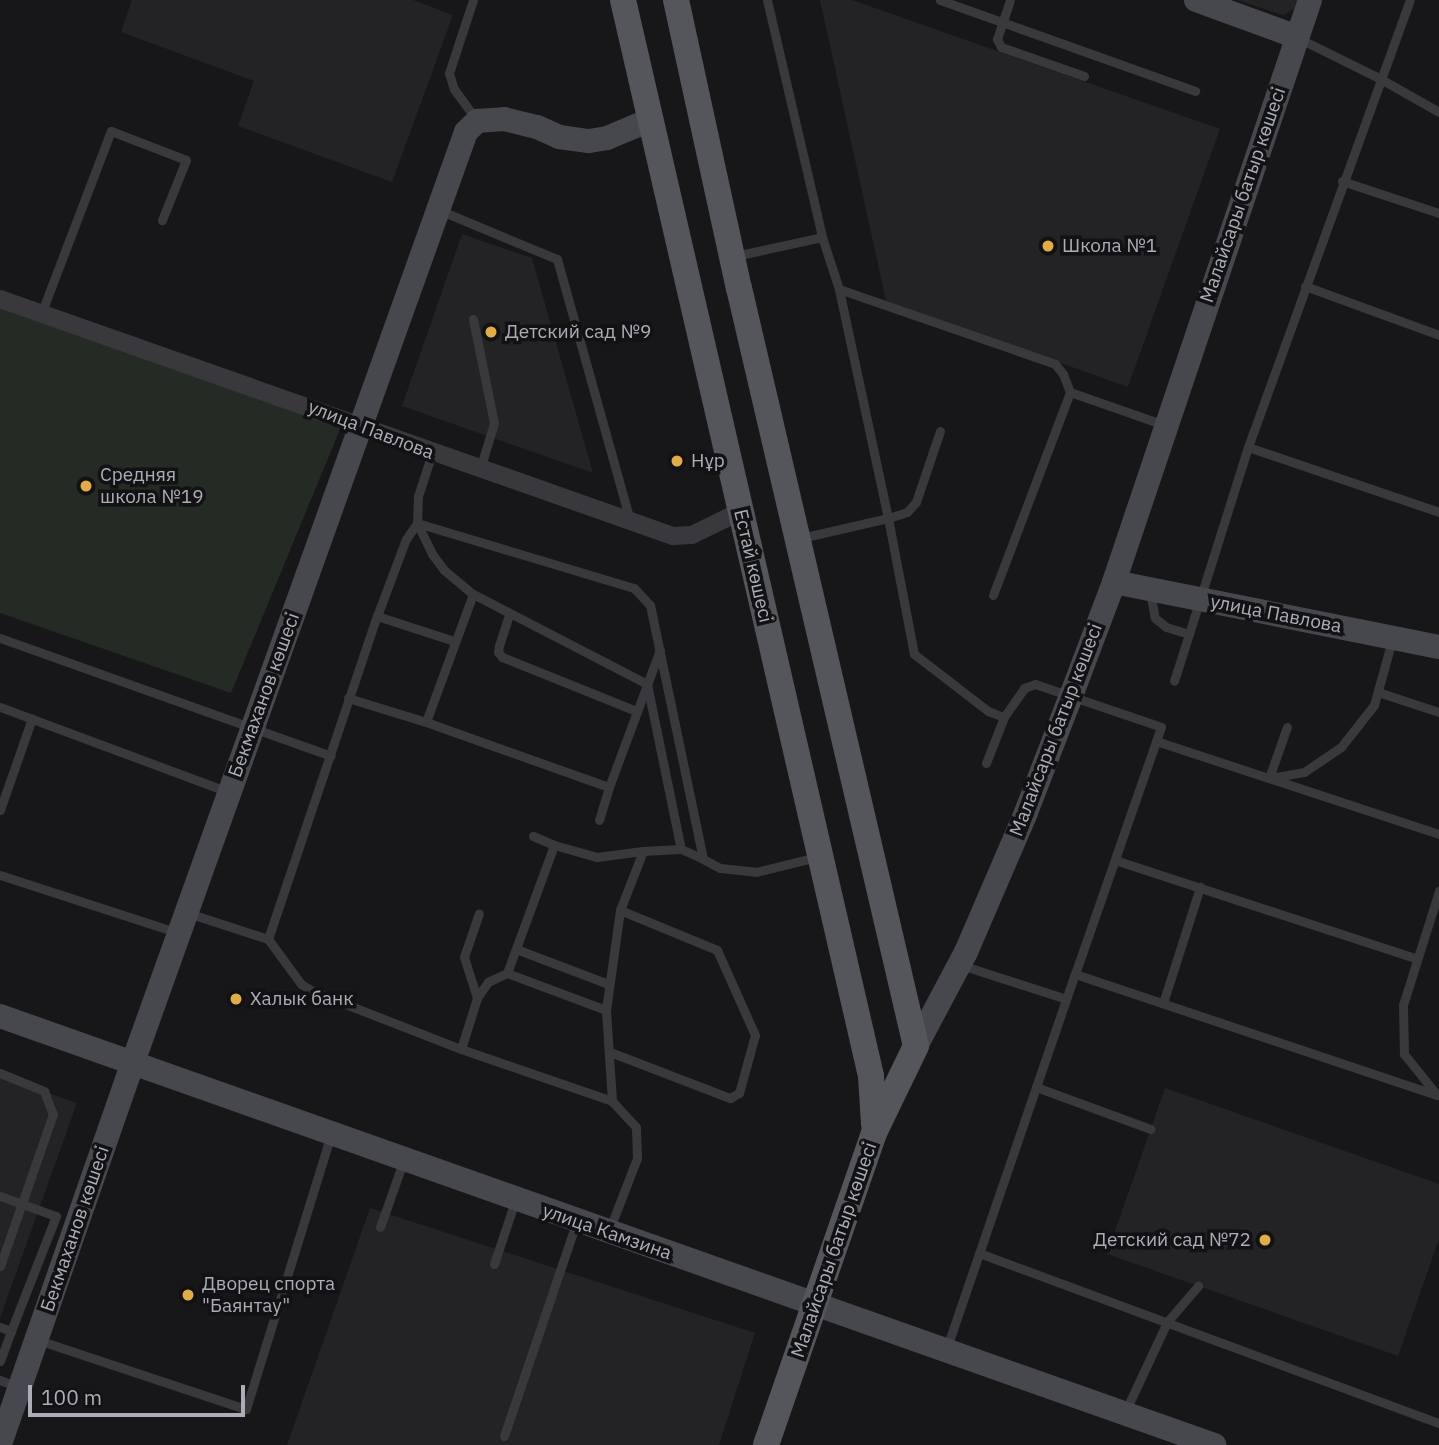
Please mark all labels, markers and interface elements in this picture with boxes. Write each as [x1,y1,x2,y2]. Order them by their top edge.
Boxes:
street label: Малайсары батыр көшесі [1195,84,1291,306]
place label: Школа №1 [1062,235,1157,257]
marker: Школа №1 [1040,238,1056,254]
place label: Детский сад №9 [505,321,651,343]
marker: Детский сад №9 [483,324,499,340]
street label: улица Павлова [305,396,437,464]
place label: Нұр [691,450,725,472]
marker: Нұр [669,453,685,469]
place label: Средняя школа №19 [100,464,204,508]
marker: Средняя школа №19 [78,478,94,494]
street label: Естай көшесі [729,507,777,625]
street label: улица Павлова [1209,590,1343,638]
street label: Бекмаханов көшесі [224,609,304,781]
street label: Малайсары батыр көшесі [1005,620,1107,840]
place label: Халык банк [250,988,354,1010]
marker: Халык банк [228,991,244,1007]
street label: Малайсары батыр көшесі [786,1139,882,1361]
street label: Бекмаханов көшесі [36,1143,114,1315]
street label: улица Камзина [539,1199,675,1265]
place label: Детский сад №72 [1093,1229,1251,1251]
marker: Детский сад №72 [1257,1232,1273,1248]
place label: Дворец спорта "Баянтау" [202,1273,335,1317]
marker: Дворец спорта "Баянтау" [180,1287,196,1303]
scale bar [32,1372,248,1416]
text: 100 m [41,1383,102,1411]

